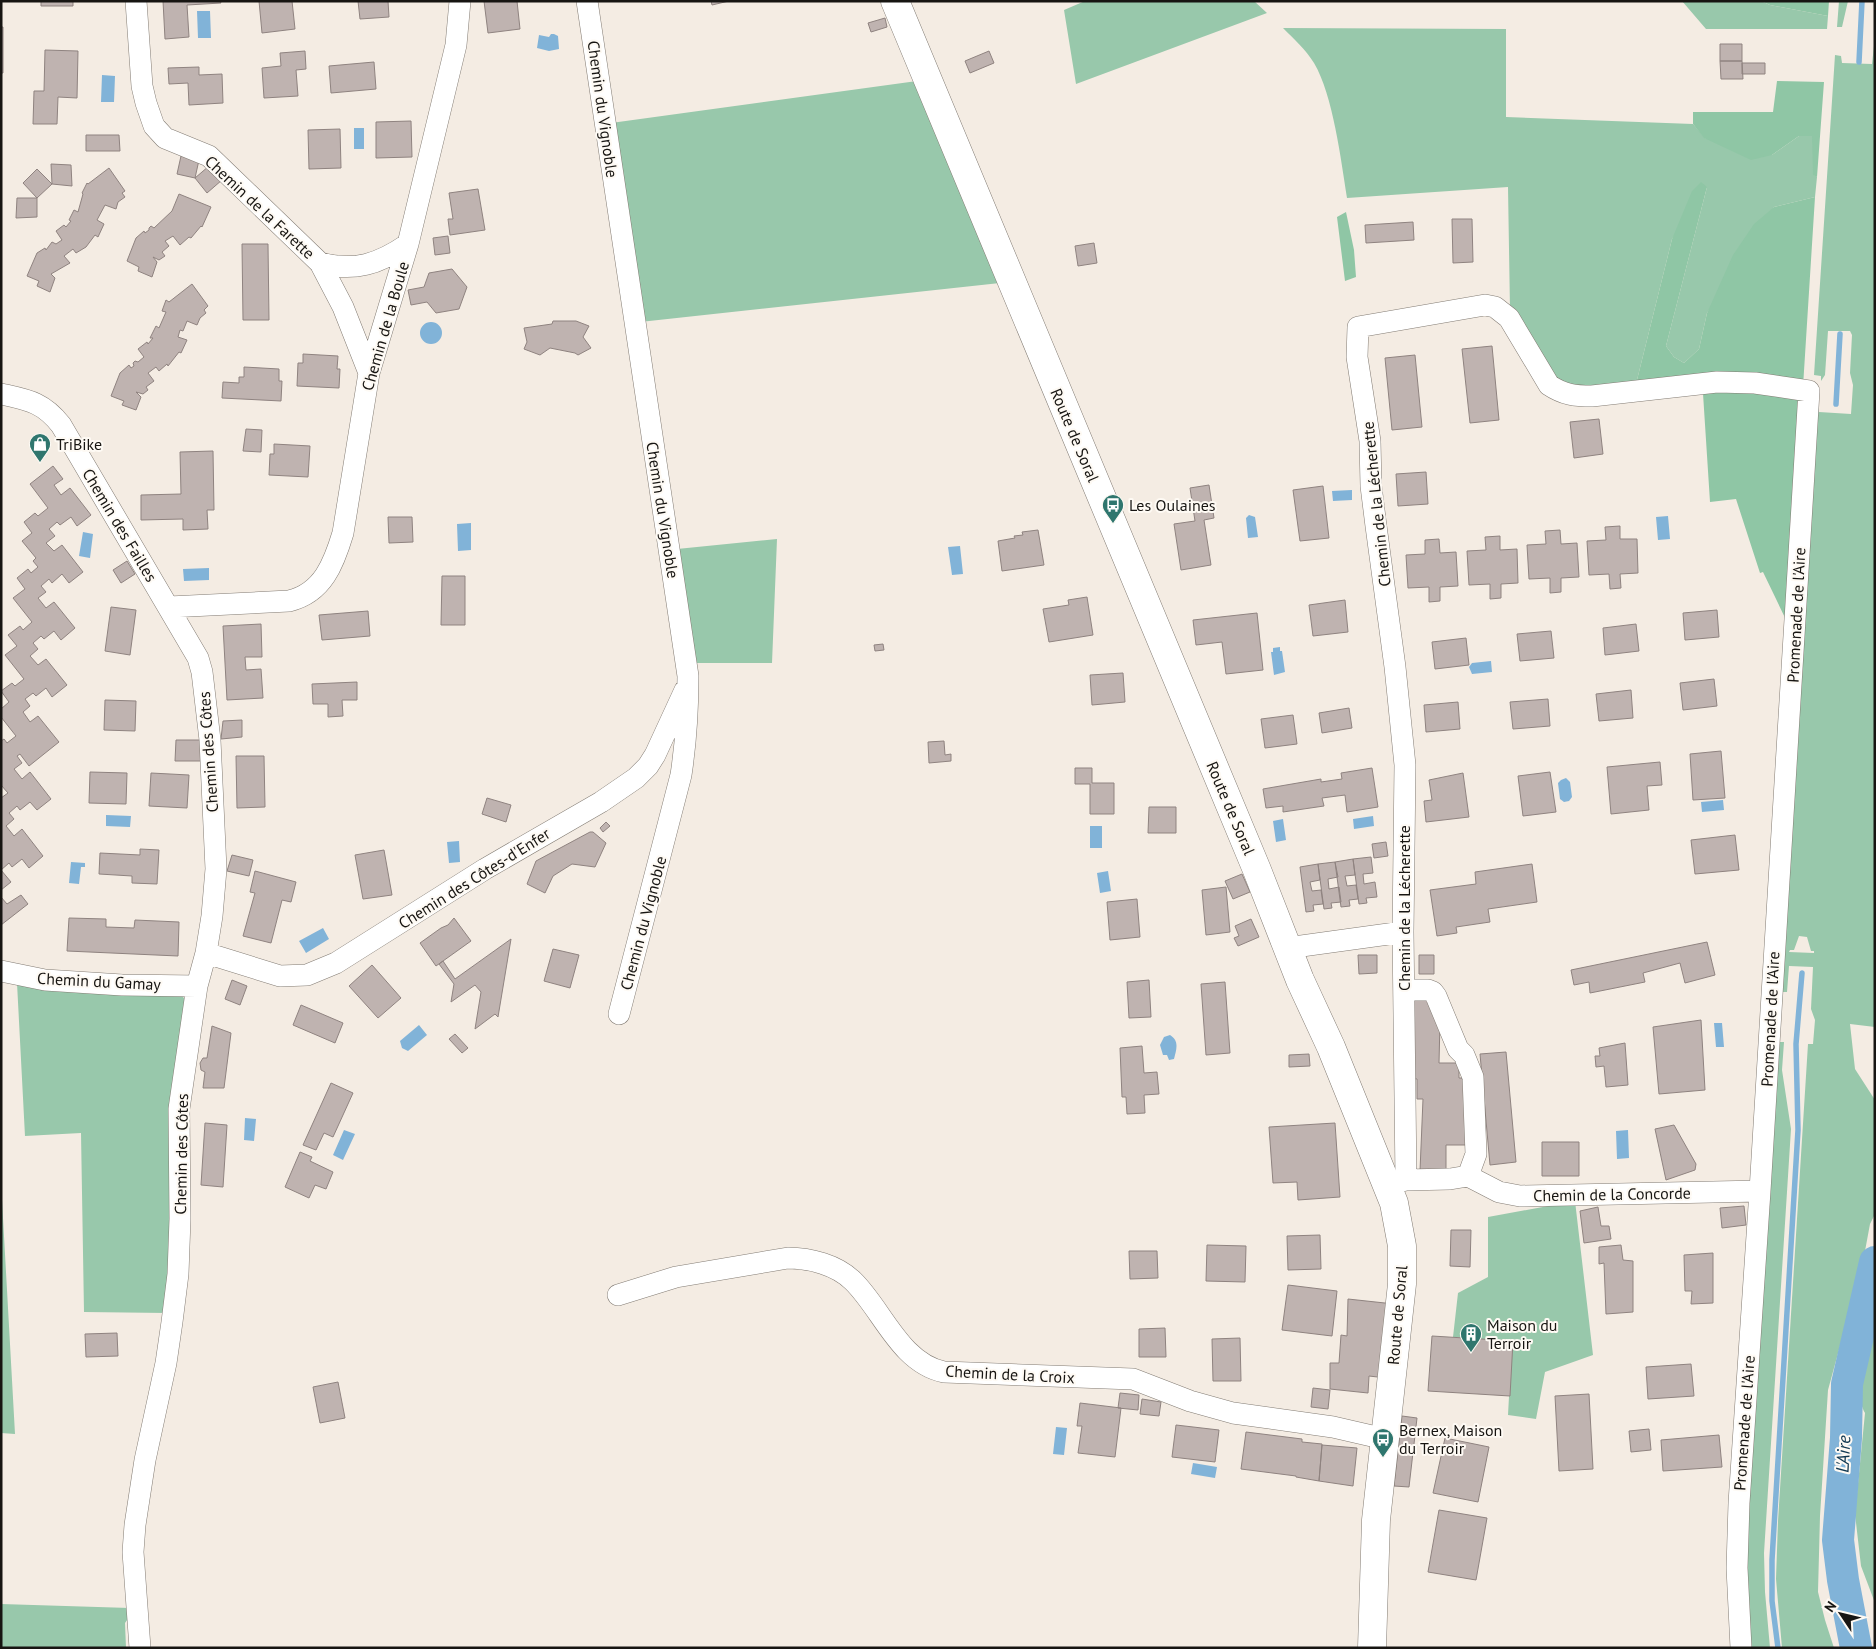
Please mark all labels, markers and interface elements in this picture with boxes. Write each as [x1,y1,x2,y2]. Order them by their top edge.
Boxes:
street label: Chemin du Vignoble [583,39,623,179]
street label: Chemin de la Farette [201,151,319,263]
street label: Chemin de la Boule [357,259,413,393]
street label: Route de Soral [1046,385,1104,485]
street label: Chemin de la Lécherette [1357,420,1395,588]
shop icon: TriBike [28,432,52,463]
place label: TriBike [56,434,102,454]
street label: Chemin du Vignoble [642,440,684,580]
street label: Chemin des Failles [78,465,162,586]
bus stop icon: Les Oulaines [1101,493,1125,524]
place label: Les Oulaines [1129,495,1216,515]
street label: Promenade de l'Aire [1782,547,1810,683]
street label: Chemin des Côtes [194,691,222,813]
street label: Route de Soral [1202,758,1260,858]
street label: Chemin des Côtes-d'Enfer [394,823,554,933]
street label: Chemin de la Lécherette [1394,825,1414,991]
street label: Chemin du Vignoble [615,854,671,992]
street label: Promenade de l'Aire [1756,951,1784,1087]
street label: Chemin du Gamay [37,968,162,994]
street label: Chemin des Côtes [170,1093,192,1215]
street label: Chemin de la Concorde [1533,1183,1691,1205]
street label: Route de Soral [1383,1264,1411,1366]
place label: Maison du Terroir [1487,1315,1557,1353]
building icon: Maison du Terroir [1459,1322,1483,1353]
street label: Promenade de l'Aire [1729,1355,1759,1491]
street label: Chemin de la Croix [945,1361,1075,1387]
place label: Bernex, Maison du Terroir [1399,1420,1502,1458]
bus stop icon: Bernex, Maison du Terroir [1371,1427,1395,1458]
water label: L'Aire [1831,1434,1855,1473]
north arrow [1816,1589,1866,1639]
text: N [1820,1598,1840,1615]

